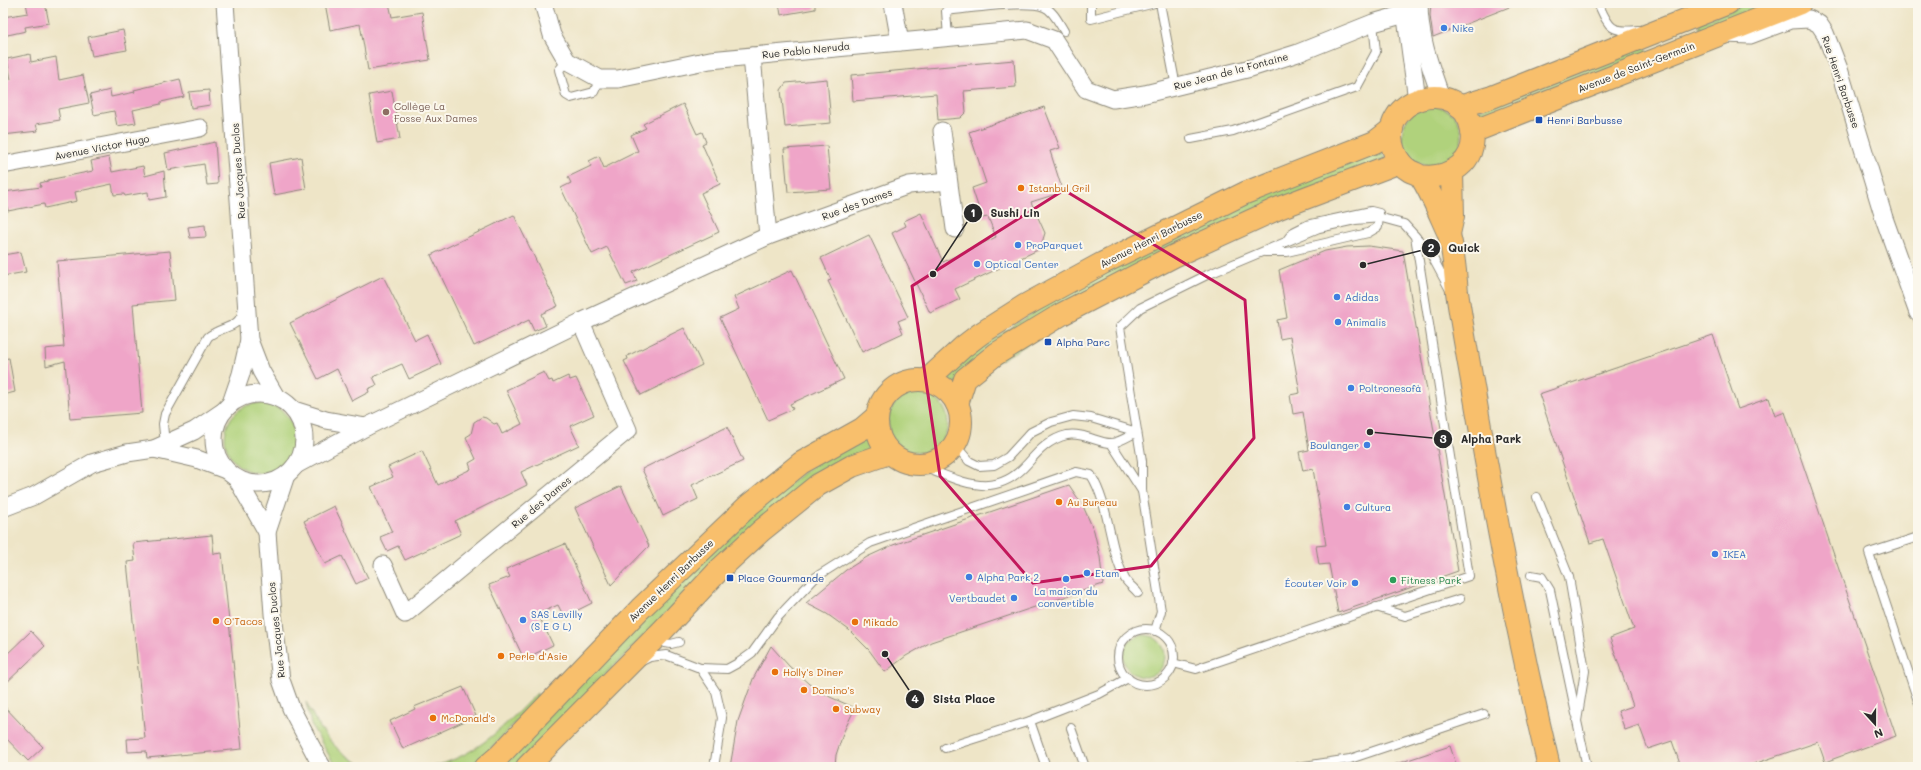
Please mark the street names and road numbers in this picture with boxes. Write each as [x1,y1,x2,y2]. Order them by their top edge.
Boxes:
street label: Rue Henri Barbusse [1819,34,1863,130]
street label: Rue Pablo Neruda [761,38,851,62]
street label: Avenue de Saint-Germain [1576,38,1696,96]
street label: Rue Jean de la Fontaine [1172,49,1290,93]
street label: Rue Jacques Duclos [228,122,248,220]
street label: Avenue Victor Hugo [54,131,151,163]
street label: Rue des Dames [820,185,894,223]
street label: Avenue Henri Barbusse [1097,207,1205,271]
street label: Rue des Dames [508,473,574,531]
street label: Avenue Henri Barbusse [625,536,717,624]
street label: Rue Jacques Duclos [264,581,288,679]

